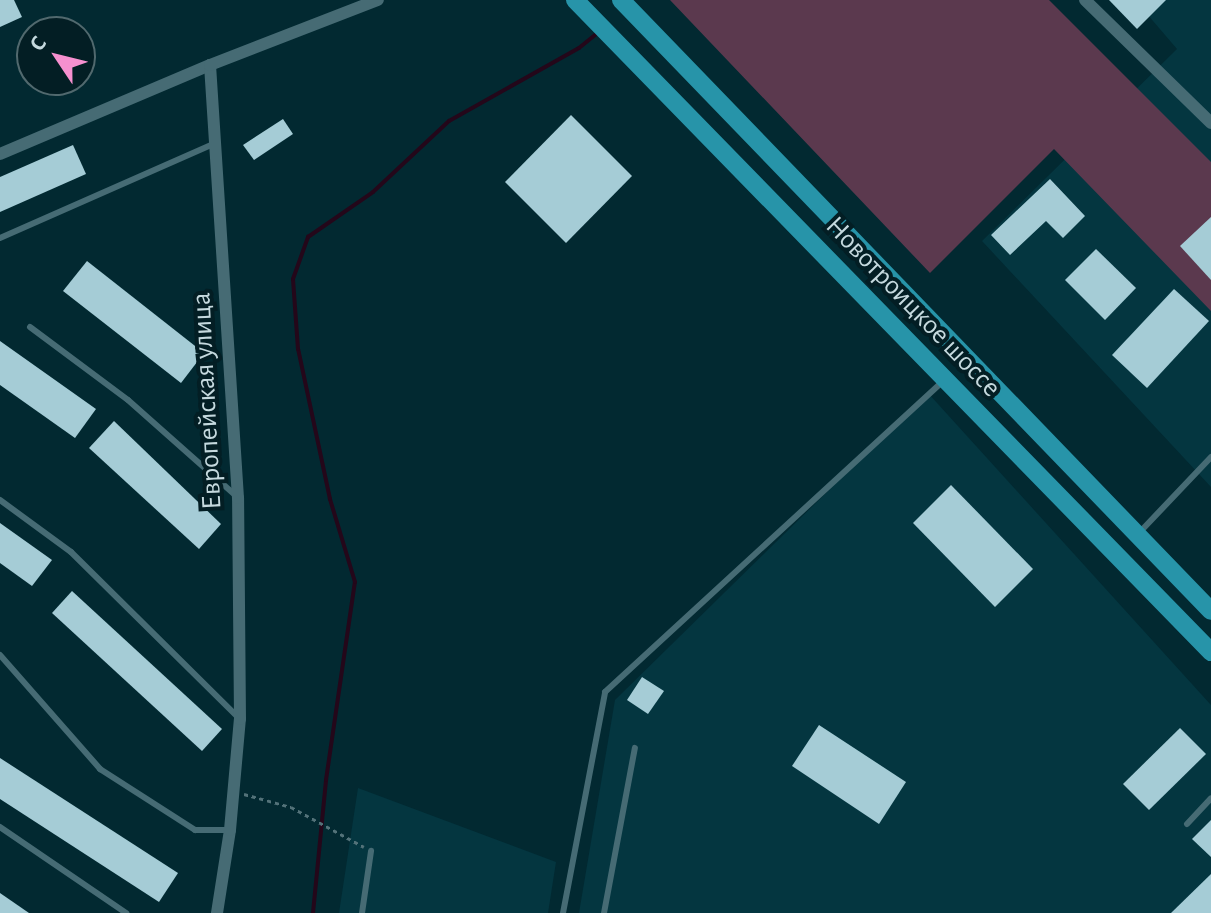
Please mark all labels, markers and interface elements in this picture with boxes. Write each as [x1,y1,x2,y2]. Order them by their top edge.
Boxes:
north arrow [16,16,96,96]
text: С [25,32,50,55]
street label: Новотроицкое шоссе [818,210,1008,404]
street label: Европейская улица [185,292,229,510]

